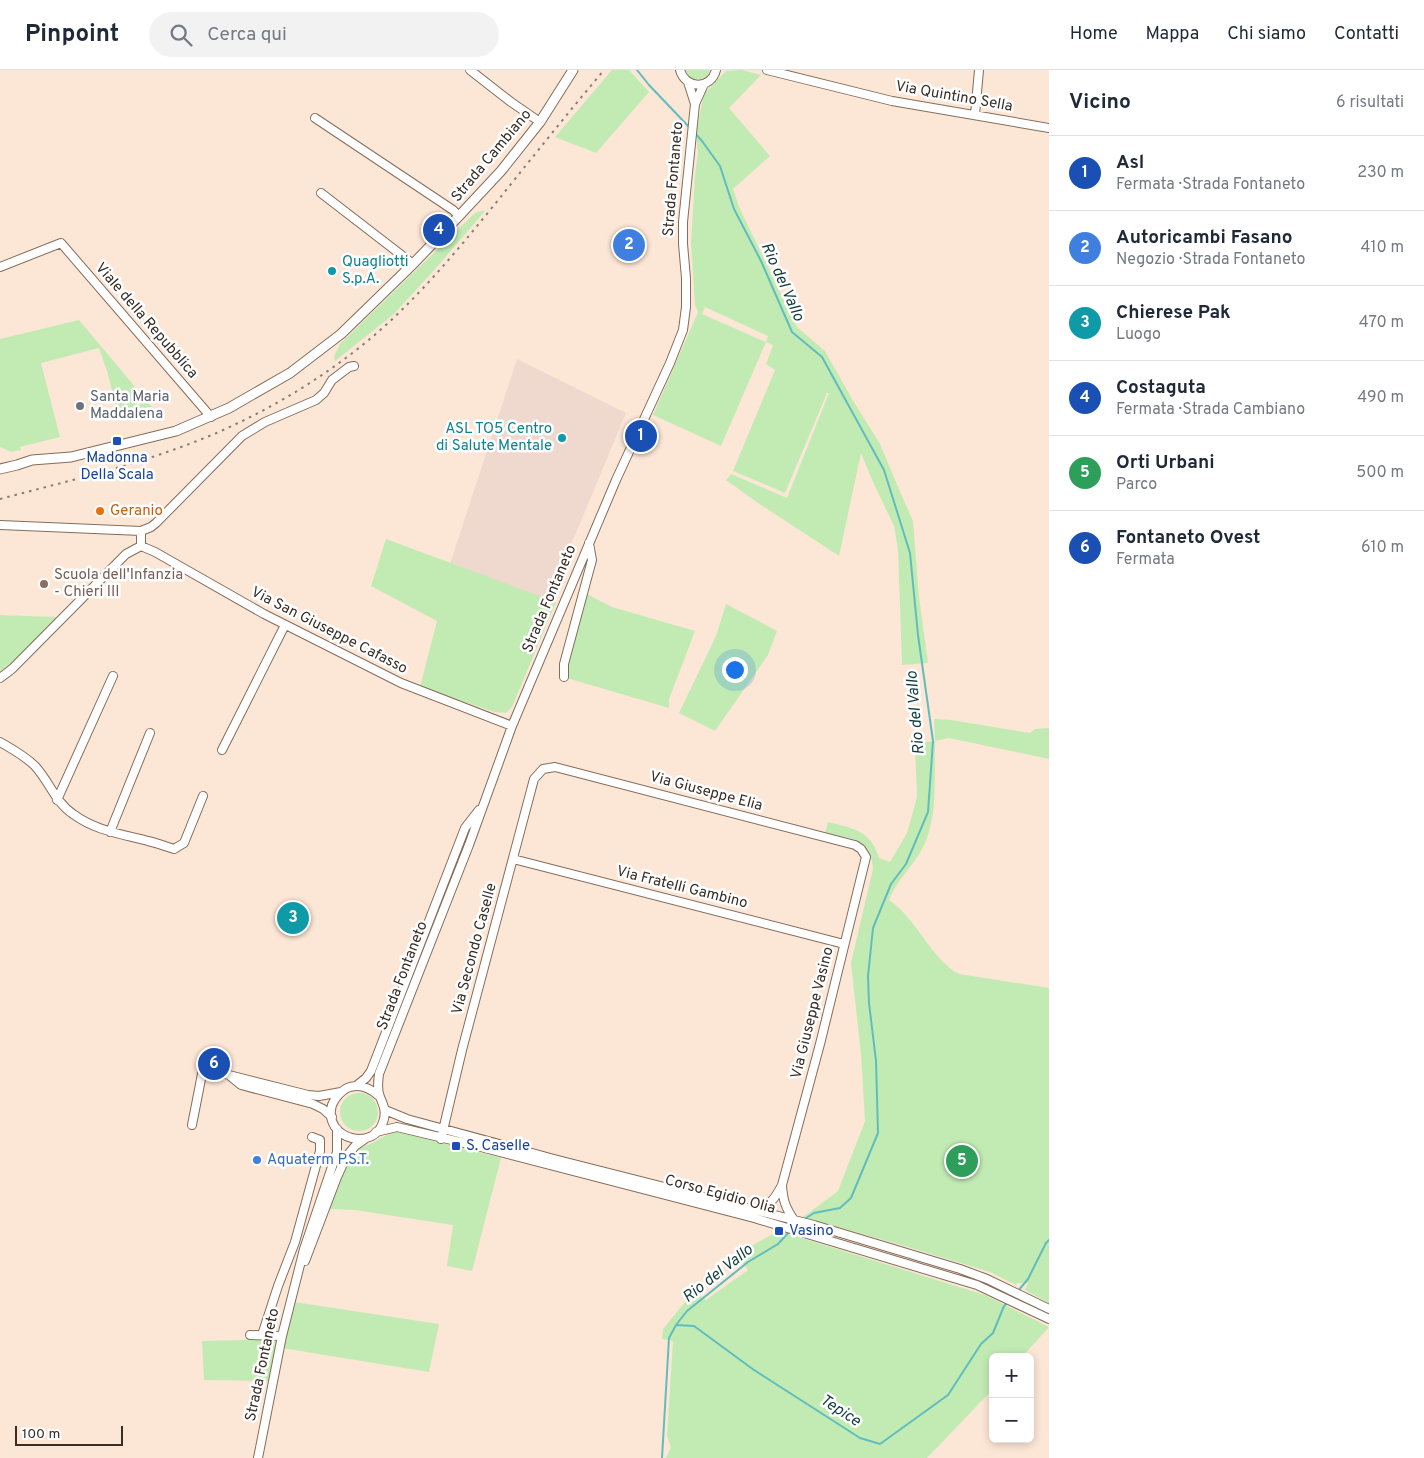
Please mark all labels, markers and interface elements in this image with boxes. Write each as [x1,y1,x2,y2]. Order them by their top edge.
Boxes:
search box [149,12,499,57]
text: Pinpoint [25,20,119,50]
icon: search [167,21,195,49]
text: Cerca qui [207,23,287,47]
text: Home [1070,23,1118,46]
text: Mappa [1146,23,1199,46]
text: Chi siamo [1227,23,1306,46]
text: Contatti [1334,23,1399,46]
street label: Via Quintino Sella [894,77,1014,117]
text: Vicino [1069,89,1131,116]
text: 6 risultati [1336,93,1404,113]
street label: Strada Cambiano [448,106,536,206]
street label: Strada Fontaneto [660,121,688,237]
text: Asl [1116,151,1144,175]
text: 1 [1082,163,1088,183]
text: 230 m [1357,163,1404,183]
text: Fermata · Strada Fontaneto [1116,175,1305,195]
pin: 4 [423,211,455,249]
pin: 2 [613,226,645,264]
text: Autoricambi Fasano [1116,226,1293,250]
text: 2 [1080,238,1090,258]
text: 410 m [1361,238,1404,258]
water label: Rio del Vallo [756,240,808,325]
text: Negozio · Strada Fontaneto [1116,250,1305,270]
place label: Quagliotti S.p.A. [342,253,409,289]
street label: Viale della Repubblica [90,259,202,383]
marker: Quagliotti S.p.A. [326,265,338,277]
text: Chierese Pak [1116,301,1231,325]
text: 3 [1080,313,1090,333]
text: 470 m [1359,313,1404,333]
text: Luogo [1116,325,1161,345]
text: Costaguta [1116,376,1206,400]
place label: Santa Maria Maddalena [90,388,169,424]
text: 4 [1080,388,1090,408]
text: 490 m [1357,388,1404,408]
marker: Santa Maria Maddalena [74,400,86,412]
text: Fermata · Strada Cambiano [1116,400,1305,420]
pin: 1 [625,417,657,455]
place label: ASL TO5 Centro di Salute Mentale [436,420,552,456]
marker: ASL TO5 Centro di Salute Mentale [556,432,568,444]
marker: Madonna Della Scala [111,435,123,447]
place label: Madonna Della Scala [80,449,154,485]
text: Orti Urbani [1116,451,1215,475]
text: 5 [1080,463,1090,483]
text: 500 m [1356,463,1404,483]
text: Parco [1116,475,1157,495]
place label: Geranio [110,502,163,521]
marker: Geranio [94,505,106,517]
text: Fontaneto Ovest [1116,526,1260,550]
text: 6 [1080,538,1090,558]
text: 610 m [1361,538,1404,558]
street label: Strada Fontaneto [519,542,581,656]
text: Fermata [1116,550,1175,570]
place label: Scuola dell'Infanzia - Chieri III [54,566,183,602]
marker: Scuola dell'Infanzia - Chieri III [38,578,50,590]
street label: Via San Giuseppe Cafasso [248,583,410,679]
your location [722,657,748,683]
water label: Rio del Vallo [902,670,930,756]
street label: Via Giuseppe Elia [648,768,764,816]
street label: Via Fratelli Gambino [614,862,750,914]
street label: Via Secondo Caselle [448,881,502,1017]
pin: 3 [277,899,309,937]
street label: Strada Fontaneto [373,919,433,1033]
street label: Via Giuseppe Vasino [787,945,839,1081]
pin: 6 [198,1045,230,1083]
place label: S. Caselle [466,1137,530,1156]
marker: S. Caselle [450,1140,462,1152]
pin: 5 [946,1142,978,1180]
place label: Aquaterm P.S.T. [267,1151,369,1170]
marker: Aquaterm P.S.T. [251,1154,263,1166]
street label: Corso Egidio Olia [662,1171,778,1219]
place label: Vasino [789,1222,834,1241]
marker: Vasino [773,1225,785,1237]
water label: Rio del Vallo [679,1240,758,1308]
street label: Strada Fontaneto [242,1307,284,1423]
map controls [989,1353,1034,1443]
button: + [989,1353,1034,1398]
water label: Tepice [816,1391,865,1432]
button: − [989,1398,1034,1443]
scale bar [15,1423,122,1446]
text: 100 m [22,1426,60,1443]

